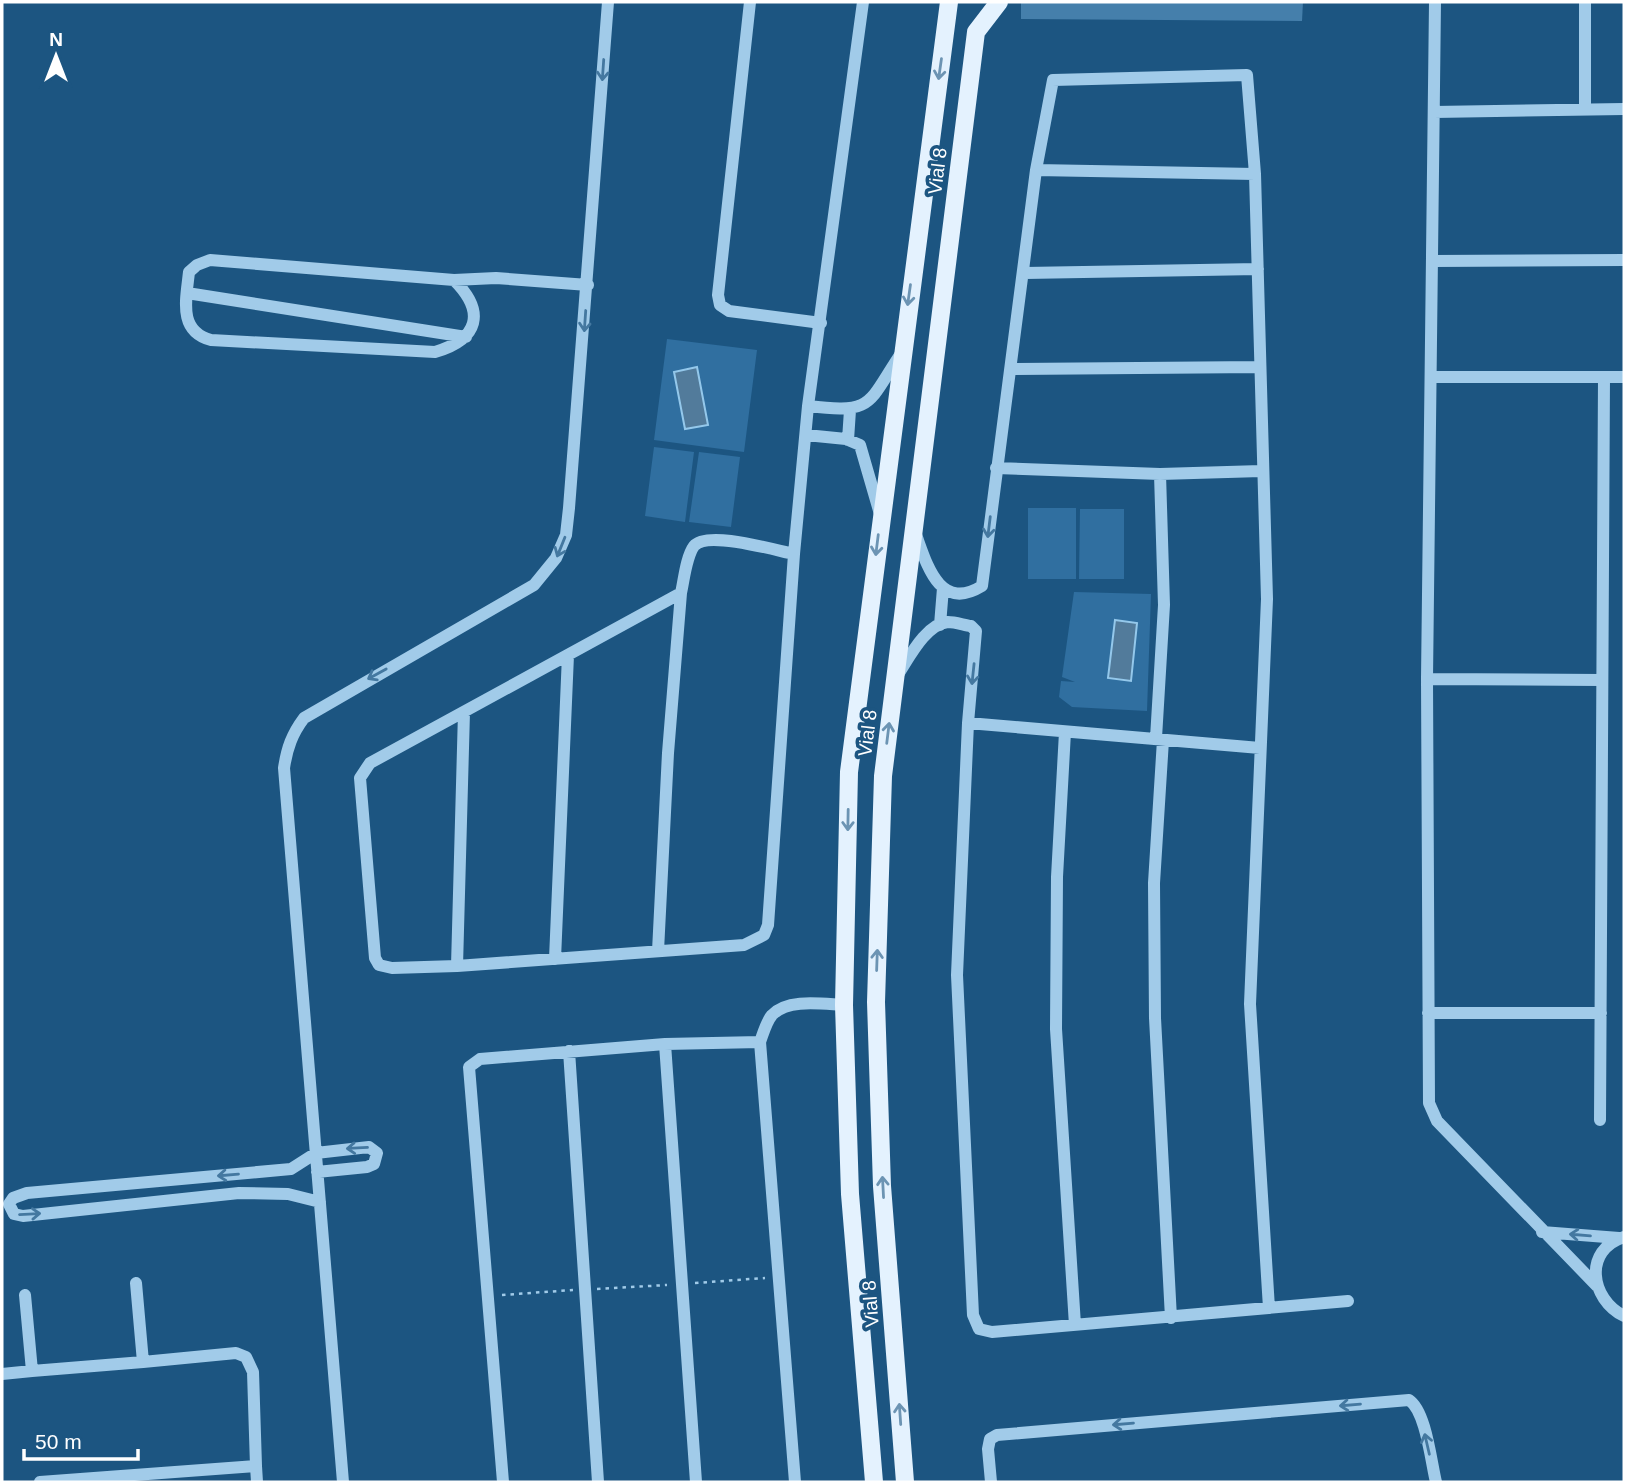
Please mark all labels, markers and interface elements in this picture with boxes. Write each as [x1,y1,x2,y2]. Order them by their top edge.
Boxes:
north arrow [21,21,91,91]
text: N [49,29,63,50]
one-way arrow [596,58,609,81]
one-way arrow [933,58,946,80]
street label: Vial 8 [924,146,951,196]
one-way arrow [903,283,916,306]
one-way arrow [578,309,591,332]
one-way arrow [982,515,995,538]
one-way arrow [871,533,884,556]
one-way arrow [554,535,567,557]
one-way arrow [966,662,979,684]
one-way arrow [368,667,388,681]
street label: Vial 8 [854,708,881,758]
one-way arrow [881,722,894,745]
one-way arrow [841,808,855,831]
one-way arrow [870,949,884,972]
one-way arrow [346,1142,369,1155]
one-way arrow [217,1168,240,1181]
one-way arrow [876,1176,889,1199]
one-way arrow [18,1208,41,1221]
one-way arrow [1570,1228,1592,1241]
street label: Vial 8 [858,1280,883,1328]
one-way arrow [1339,1399,1362,1412]
one-way arrow [893,1403,906,1426]
scale bar [24,1418,138,1462]
one-way arrow [1112,1418,1135,1431]
text: 50 m [35,1430,82,1453]
one-way arrow [1420,1433,1433,1455]

